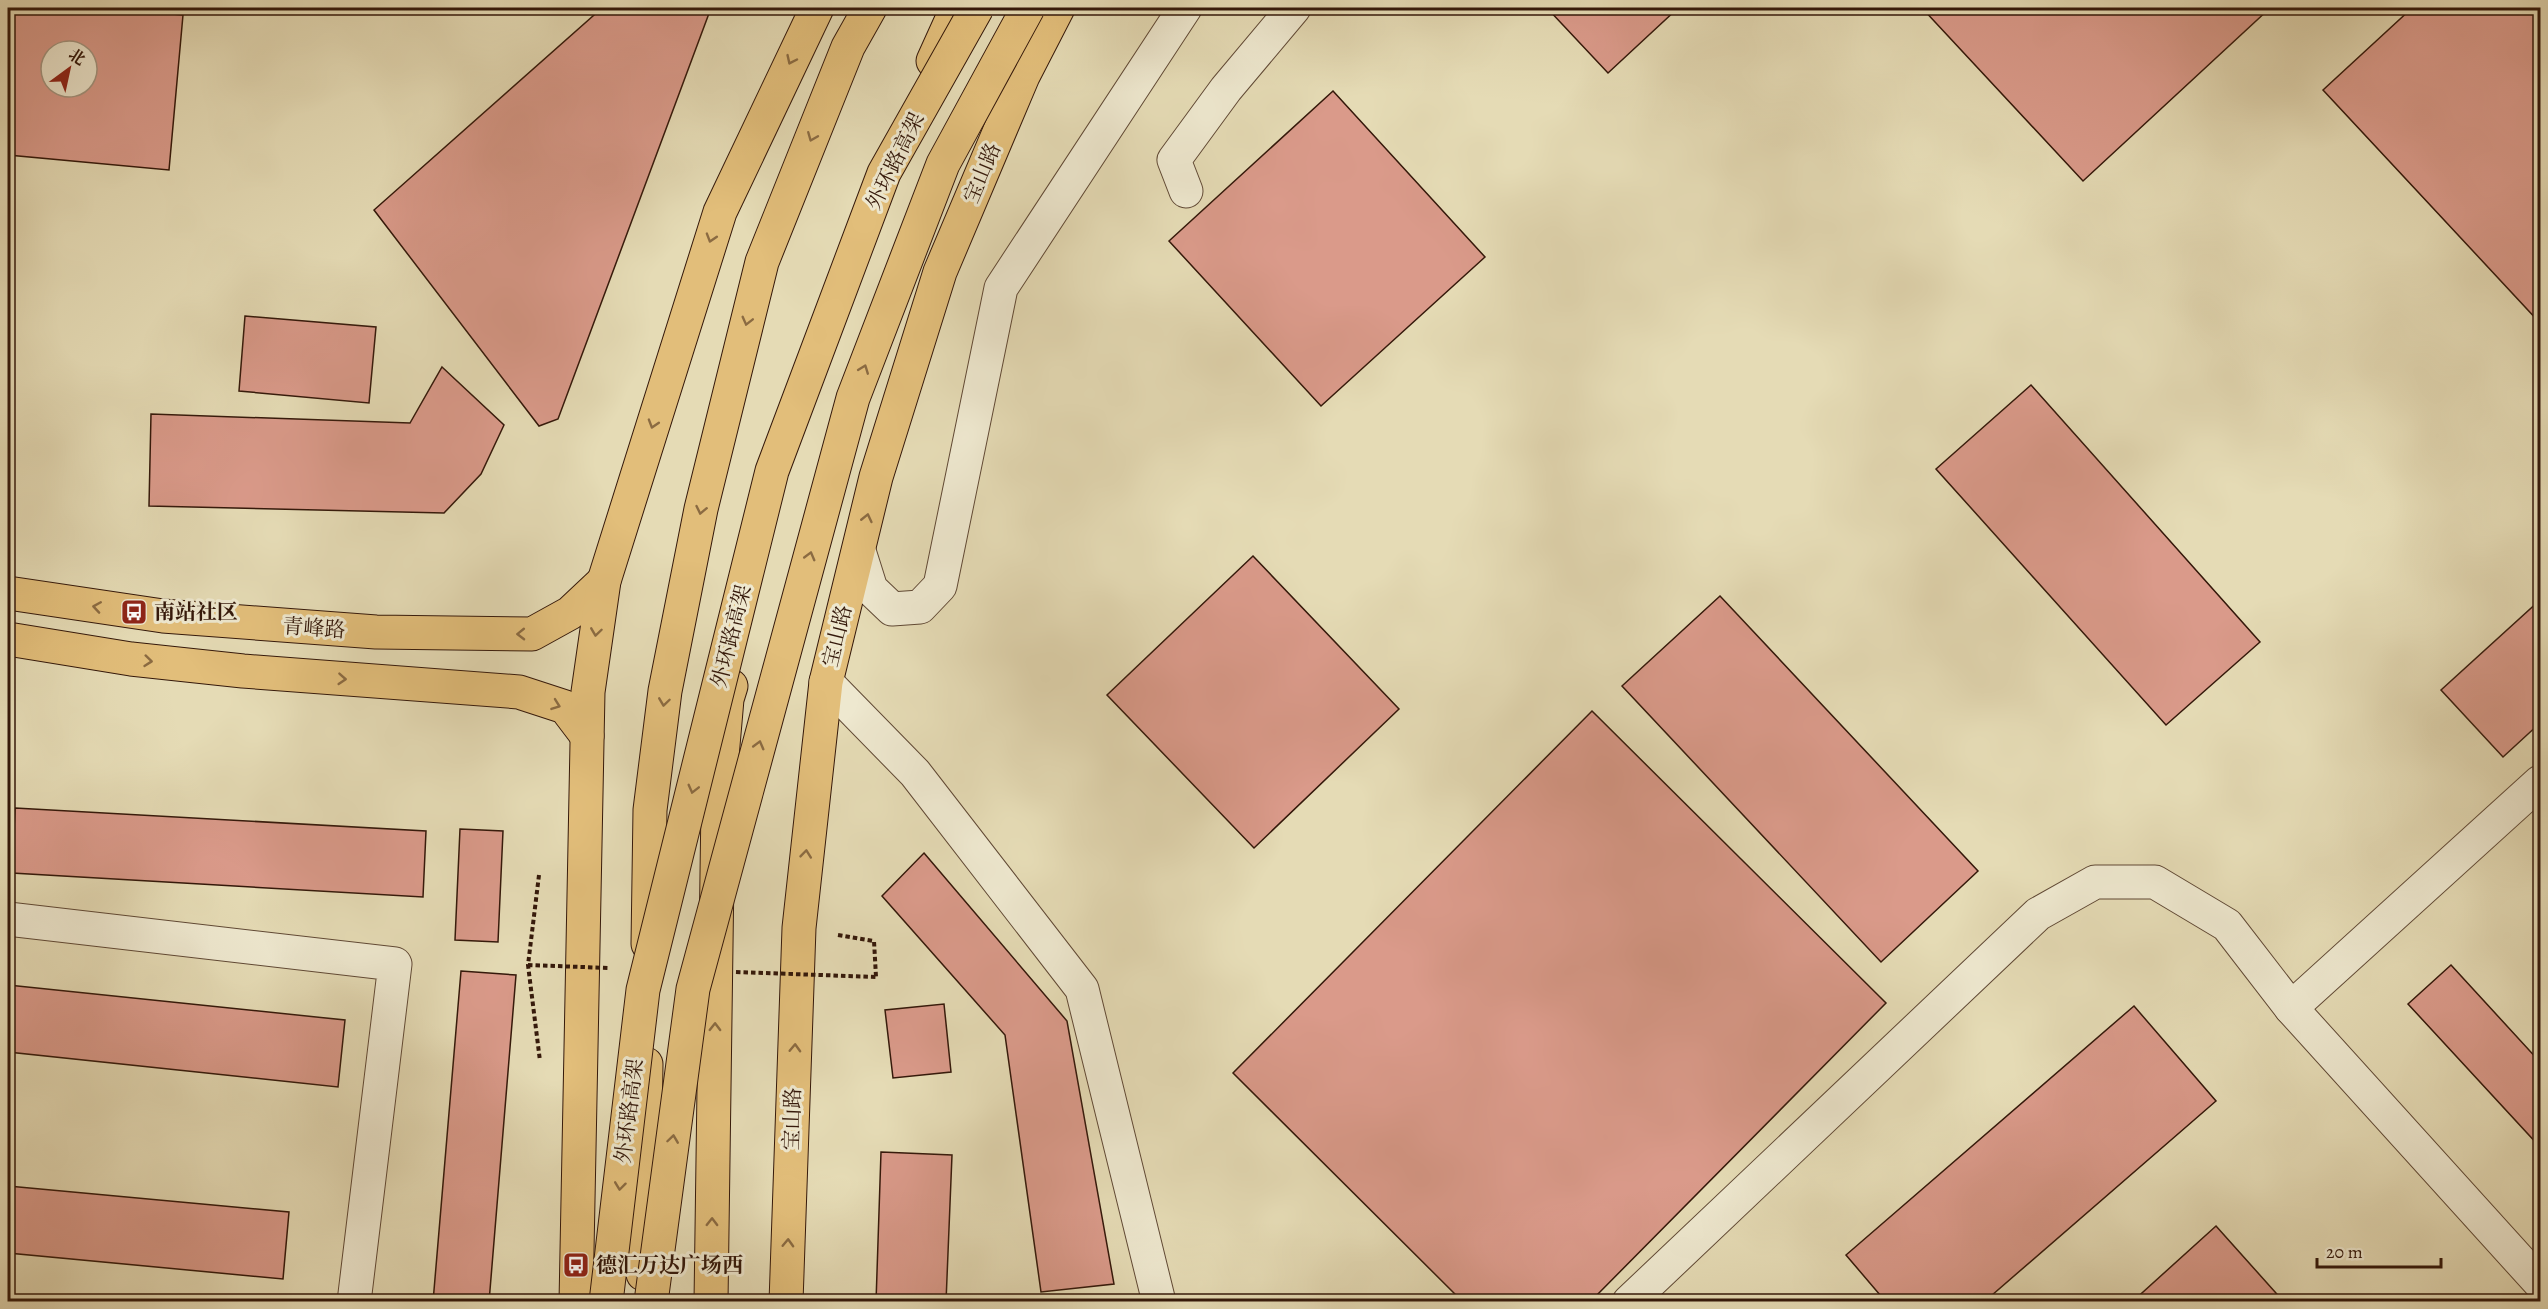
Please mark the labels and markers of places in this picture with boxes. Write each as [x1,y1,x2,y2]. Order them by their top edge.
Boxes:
bus stop icon: 南站社区 [119,597,149,627]
place label: 南站社区 [154,598,238,626]
bus stop icon: 德汇万达广场西 [561,1250,591,1280]
place label: 德汇万达广场西 [596,1251,743,1279]

